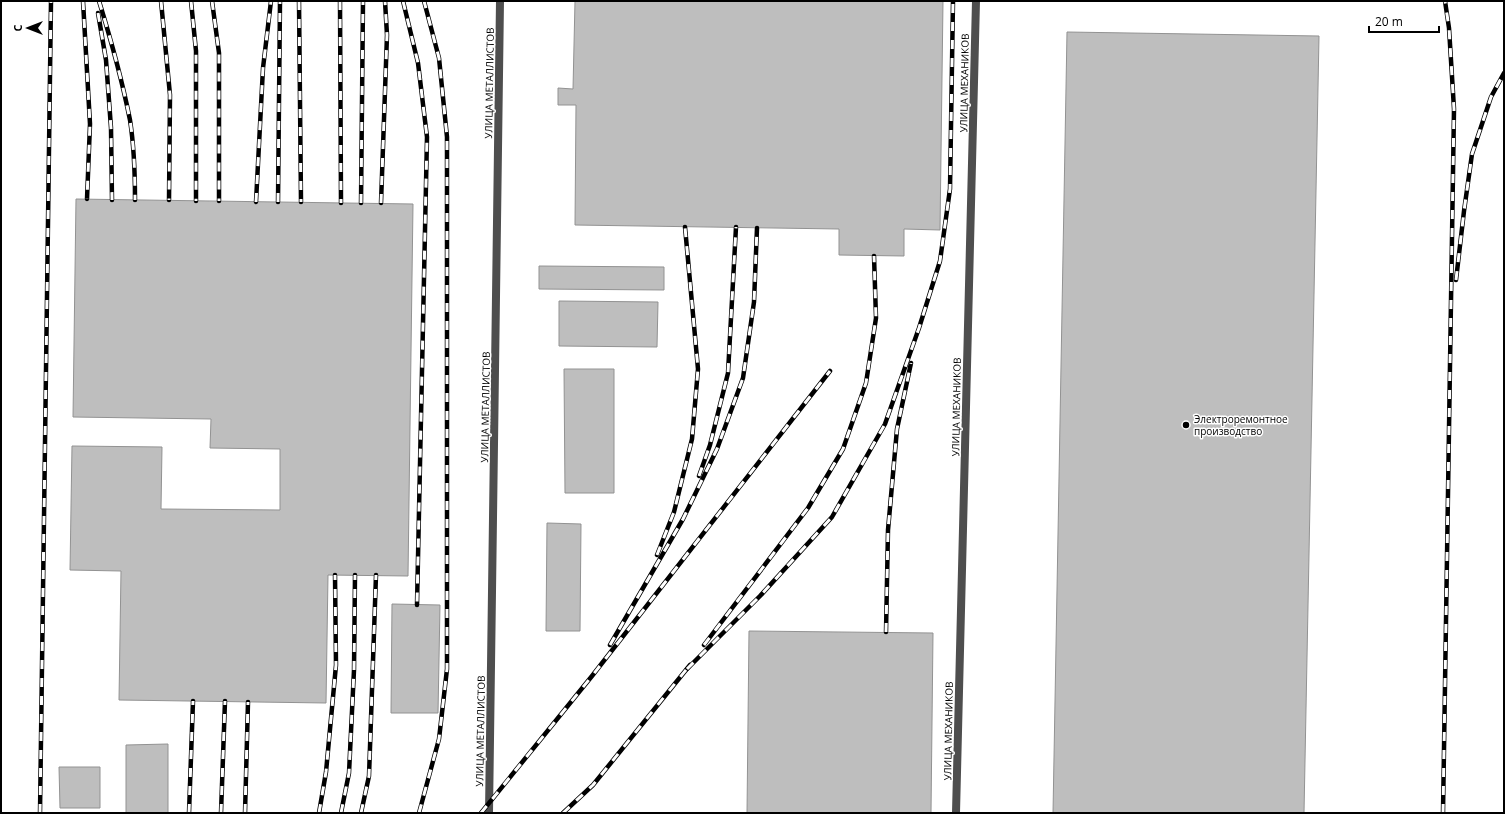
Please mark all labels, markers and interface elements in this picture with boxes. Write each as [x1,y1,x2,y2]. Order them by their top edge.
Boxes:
north arrow [8,8,48,48]
scale bar [1369,8,1439,34]
text: 20 m [1375,13,1403,30]
text: С [10,24,25,32]
street label: УЛИЦА МЕТАЛЛИСТОВ [481,27,497,139]
street label: УЛИЦА МЕХАНИКОВ [956,33,972,133]
street label: УЛИЦА МЕТАЛЛИСТОВ [477,351,493,463]
street label: УЛИЦА МЕХАНИКОВ [948,357,964,457]
place label: Электроремонтное производство [1194,412,1288,438]
marker: Электроремонтное производство [1181,420,1191,430]
street label: УЛИЦА МЕТАЛЛИСТОВ [472,675,488,787]
street label: УЛИЦА МЕХАНИКОВ [940,681,956,781]

